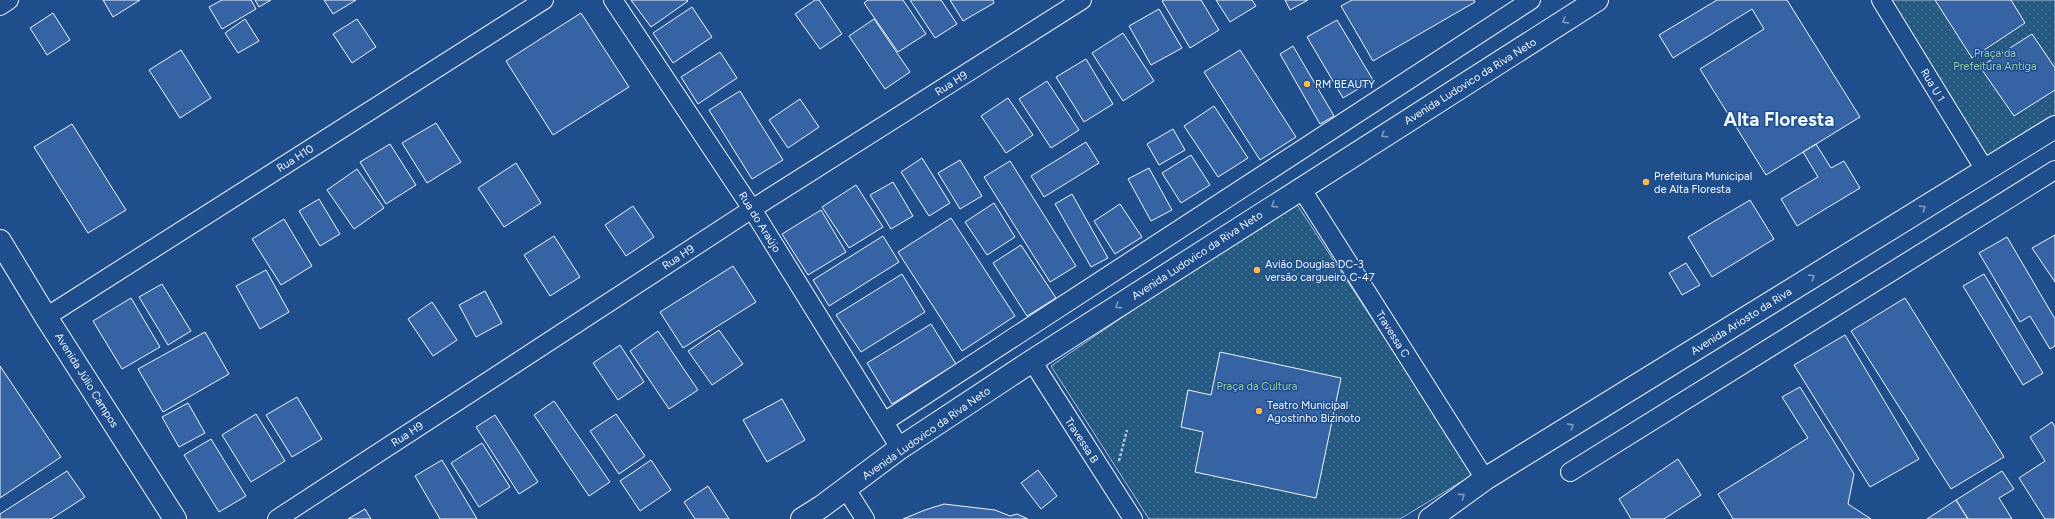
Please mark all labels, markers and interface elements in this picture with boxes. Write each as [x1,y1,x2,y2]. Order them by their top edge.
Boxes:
one-way arrow [1562,16,1569,23]
street label: Avenida Ludovico da Riva Neto [1402,35,1539,128]
park label: Praça da Prefeitura Antiga [1953,47,2037,73]
street label: Rua U 1 [1918,66,1948,104]
street label: Rua H9 [933,68,970,98]
place label: RM BEAUTY [1315,78,1375,91]
marker: RM BEAUTY [1302,79,1312,89]
district label: Alta Floresta [1724,108,1834,131]
one-way arrow [1381,131,1388,138]
street label: Rua H10 [274,142,316,175]
place label: Prefeitura Municipal de Alta Floresta [1654,170,1752,196]
marker: Prefeitura Municipal de Alta Floresta [1641,177,1651,187]
street label: Rua do Araújo [736,189,783,255]
one-way arrow [1271,200,1278,208]
one-way arrow [1919,206,1926,213]
street label: Avenida Ludovico da Riva Neto [1129,208,1265,303]
street label: Rua H9 [660,242,697,273]
place label: Avião Douglas DC-3 versão cargueiro C-47 [1265,258,1375,284]
marker: Avião Douglas DC-3 versão cargueiro C-47 [1252,265,1262,275]
one-way arrow [1808,274,1815,281]
street label: Avenida Ariosto da Riva [1689,285,1794,358]
one-way arrow [1115,301,1122,308]
street label: Travessa C [1373,308,1412,360]
street label: Avenida Júlio Campos [52,331,121,430]
park label: Praça da Cultura [1217,380,1297,393]
street label: Avenida Ludovico da Riva Neto [860,384,993,483]
place label: Teatro Municipal Agostinho Bizinoto [1267,399,1361,425]
marker: Teatro Municipal Agostinho Bizinoto [1254,406,1264,416]
street label: Travessa B [1062,415,1101,466]
street label: Rua H9 [389,419,426,450]
one-way arrow [1567,423,1574,431]
one-way arrow [1457,494,1464,501]

